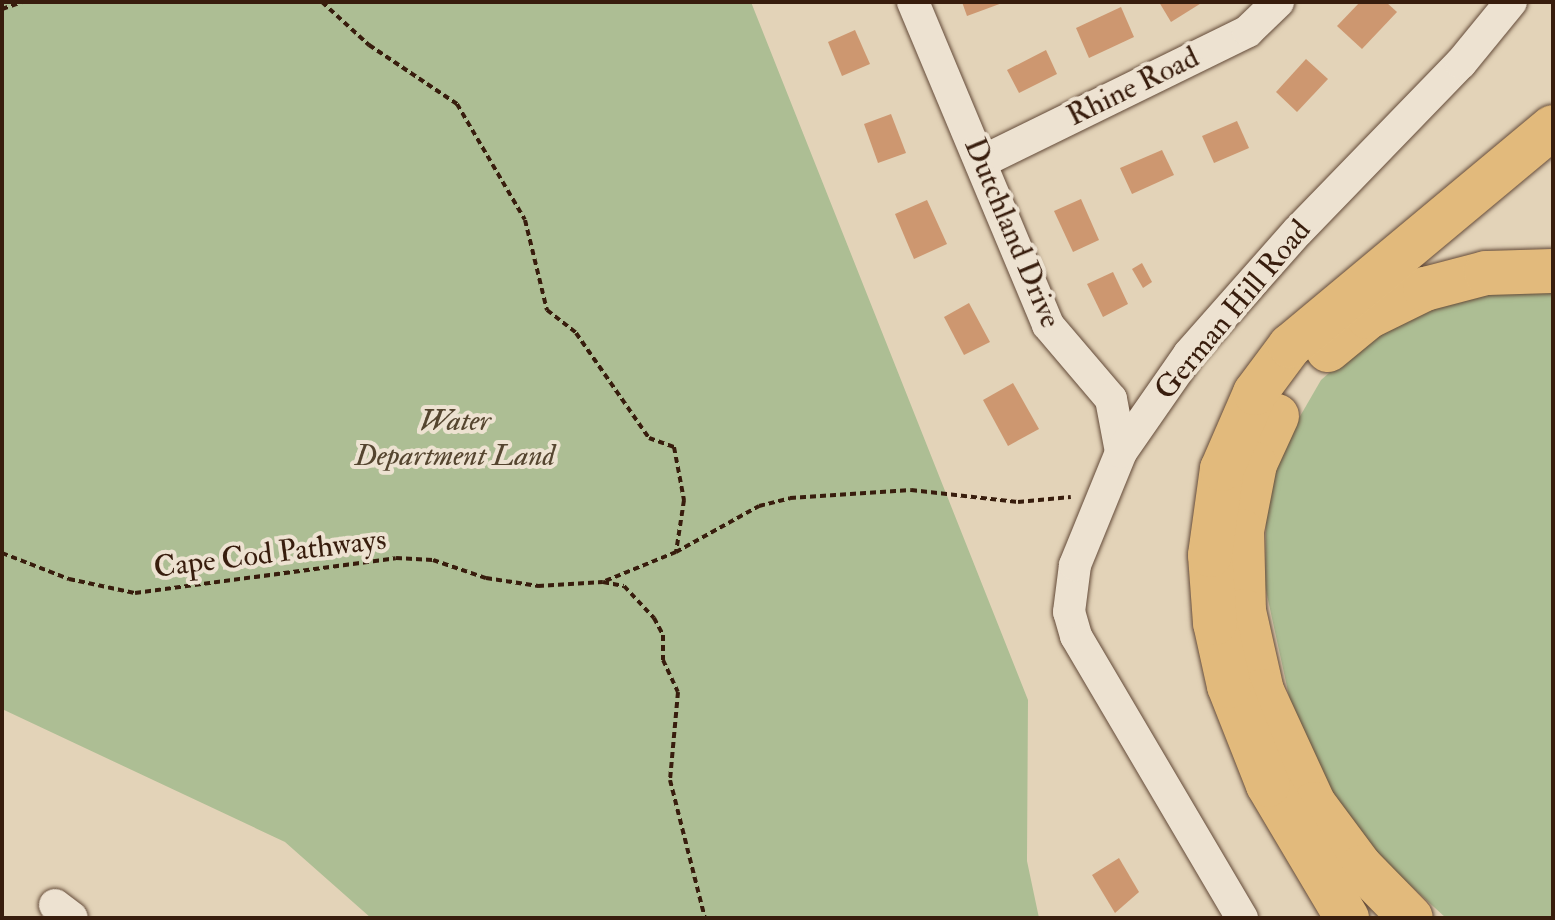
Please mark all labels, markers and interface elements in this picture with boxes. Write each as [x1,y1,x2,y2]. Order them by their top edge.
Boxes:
street label: Rhine Road [1061,40,1205,134]
street label: Dutchland Drive [956,133,1068,333]
street label: German Hill Road [1147,213,1319,407]
park label: Water Department Land [355,403,555,474]
street label: Cape Cod Pathways [152,522,388,586]

